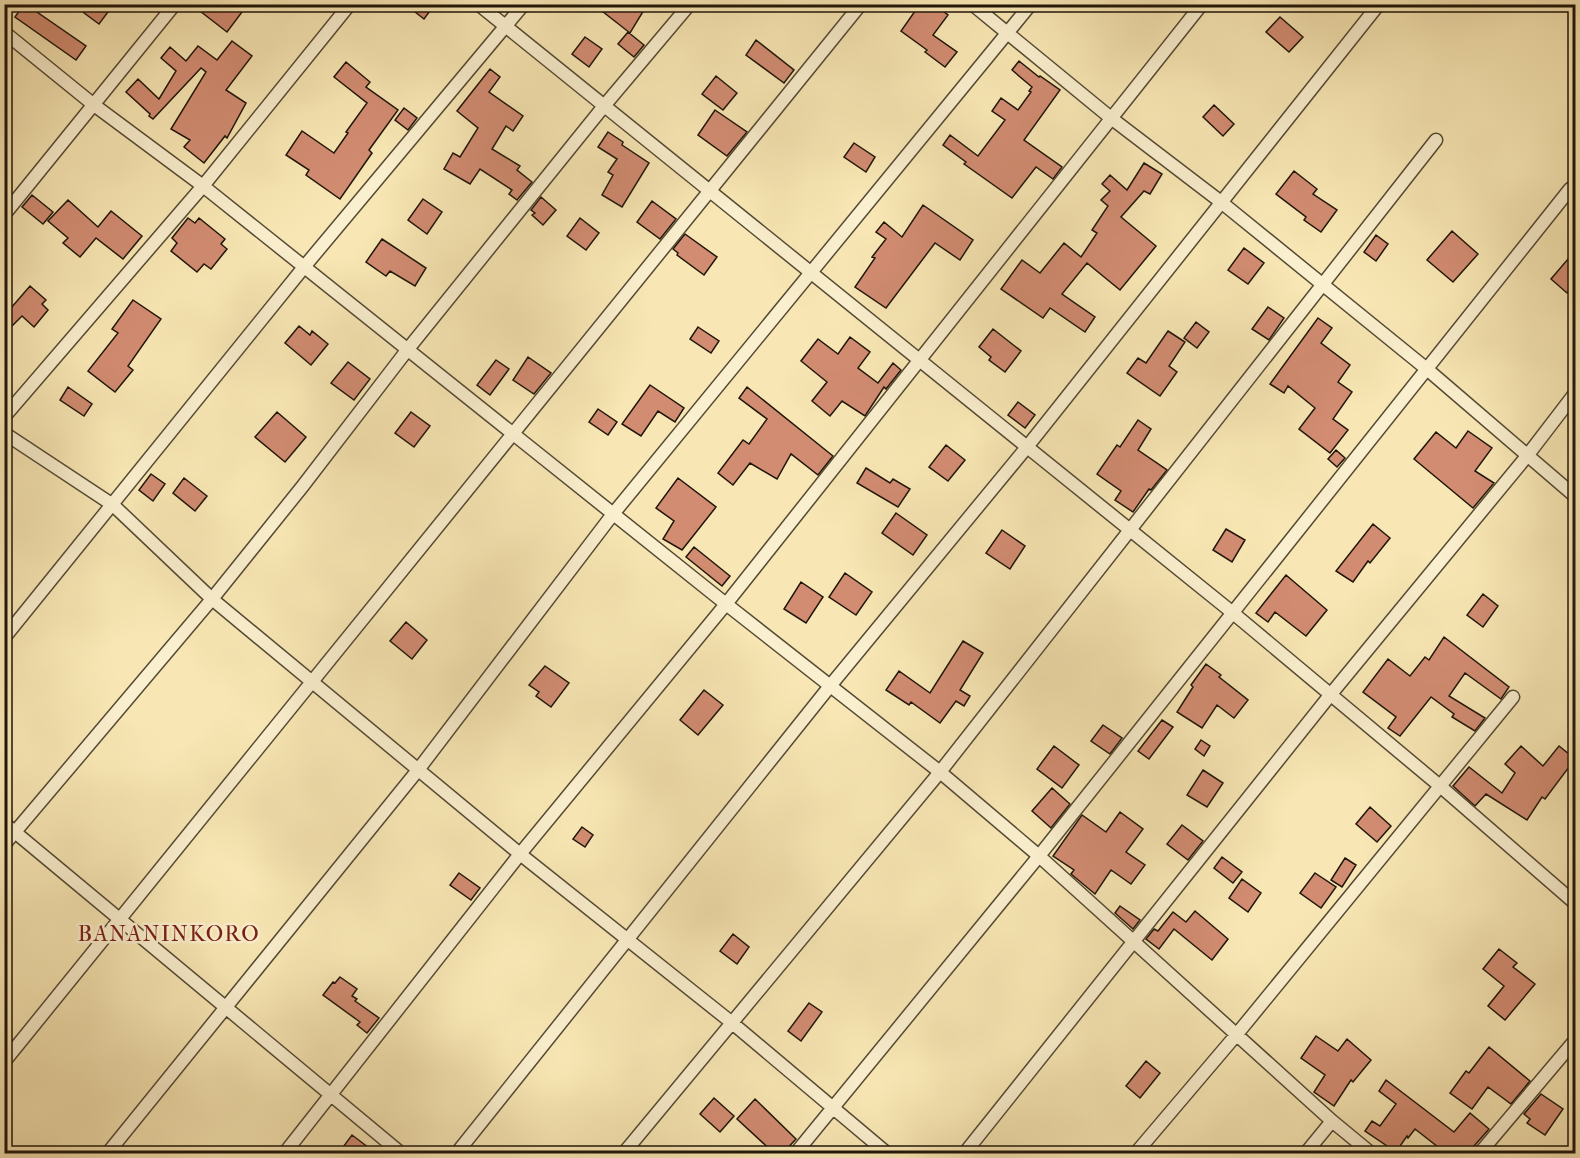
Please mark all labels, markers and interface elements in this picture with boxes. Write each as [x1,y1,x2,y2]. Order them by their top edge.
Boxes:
district label: BANANINKORO [78,921,260,947]

